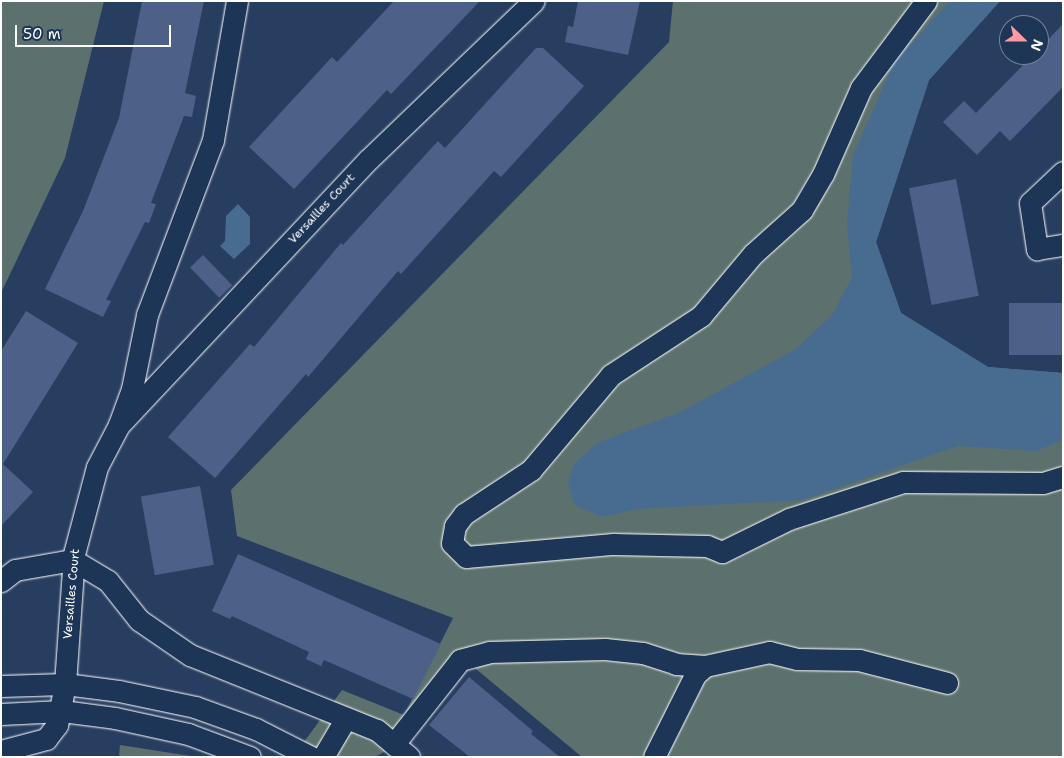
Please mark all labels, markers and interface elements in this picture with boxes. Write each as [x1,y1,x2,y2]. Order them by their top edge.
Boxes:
scale bar [18,15,174,47]
north arrow [999,15,1049,65]
text: 50 m [23,24,61,44]
text: N [1027,37,1047,54]
street label: Versailles Court [286,171,358,247]
street label: Versailles Court [61,548,83,640]

